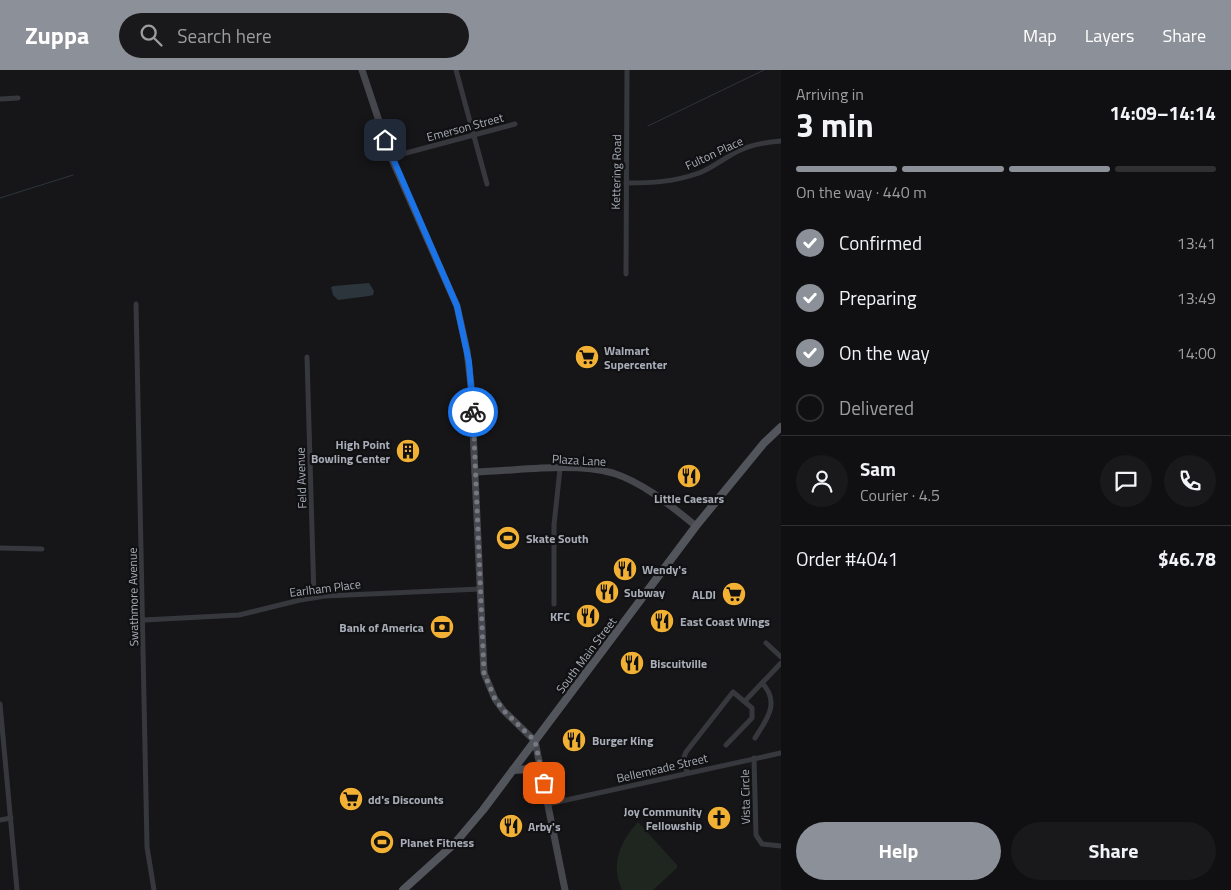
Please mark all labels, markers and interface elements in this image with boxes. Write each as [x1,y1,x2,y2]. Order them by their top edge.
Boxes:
search box [119,13,469,58]
text: Zuppa [25,17,89,53]
icon: search [137,21,165,49]
text: Search here [177,21,271,50]
text: Map [1023,22,1057,49]
text: Layers [1085,22,1134,49]
text: Share [1162,22,1206,49]
text: Arriving in [796,82,864,106]
text: 14:09–14:14 [1109,98,1216,127]
text: 3 min [796,101,874,149]
street label: Emerson Street [424,107,506,146]
pin [364,119,406,161]
icon: home [371,126,399,154]
street label: Fulton Place [682,131,746,175]
street label: Kettering Road [606,134,626,210]
text: On the way · 440 m [796,180,927,204]
text: Confirmed [839,228,922,257]
icon: check [796,229,824,257]
text: 13:41 [1177,231,1216,255]
text: Preparing [839,283,916,312]
icon: check [796,284,824,312]
text: 13:49 [1177,286,1216,310]
text: On the way [839,338,930,367]
icon: check [796,339,824,367]
place label: Walmart Supercenter [604,341,668,374]
text: 14:00 [1177,341,1216,365]
supermarket icon: Walmart Supercenter [574,344,600,370]
courier [448,387,498,437]
text: Delivered [839,393,914,422]
icon: bike [459,398,487,426]
place label: High Point Bowling Center [311,435,391,468]
building icon: High Point Bowling Center [395,438,421,464]
street label: Feld Avenue [290,447,312,509]
street label: Plaza Lane [551,449,607,471]
text: Sam [860,454,896,483]
button: person [796,455,848,507]
button: chat [1100,455,1152,507]
button: phone [1164,455,1216,507]
restaurant icon: Little Caesars [676,463,702,489]
text: Courier · 4.5 [860,483,940,507]
place label: Little Caesars [654,489,724,508]
sports icon: Skate South [495,525,521,551]
place label: Skate South [526,529,589,548]
text: Order #4041 [796,544,898,573]
text: $46.78 [1158,544,1216,573]
street label: Swathmore Avenue [123,547,143,647]
restaurant icon: Wendy's [612,556,638,582]
place label: Wendy's [642,560,687,579]
street label: Earlham Place [288,574,362,602]
restaurant icon: Subway [594,579,620,605]
supermarket icon: ALDI [721,581,747,607]
place label: Subway [624,583,665,602]
place label: ALDI [692,585,716,604]
restaurant icon: KFC [575,603,601,629]
place label: KFC [550,607,570,626]
restaurant icon: East Coast Wings [649,608,675,634]
street label: South Main Street [551,612,622,697]
place label: East Coast Wings [680,612,770,631]
bank icon: Bank of America [429,614,455,640]
place label: Bank of America [339,618,424,637]
restaurant icon: Biscuitville [619,650,645,676]
place label: Biscuitville [650,654,707,673]
restaurant icon: Burger King [561,727,587,753]
place label: Burger King [592,731,654,750]
street label: Bellemeade Street [614,748,710,788]
pin [523,762,565,804]
icon: bag [530,769,558,797]
street label: Vista Circle [735,769,755,825]
supermarket icon: dd's Discounts [338,786,364,812]
place label: dd's Discounts [368,790,444,809]
place label: Joy Community Fellowship [624,802,702,835]
church icon: Joy Community Fellowship [706,805,732,831]
restaurant icon: Arby's [498,813,524,839]
place label: Arby's [528,817,561,836]
button: Help [796,822,1001,880]
button: Share [1011,822,1216,880]
sports icon: Planet Fitness [369,829,395,855]
place label: Planet Fitness [400,833,474,852]

